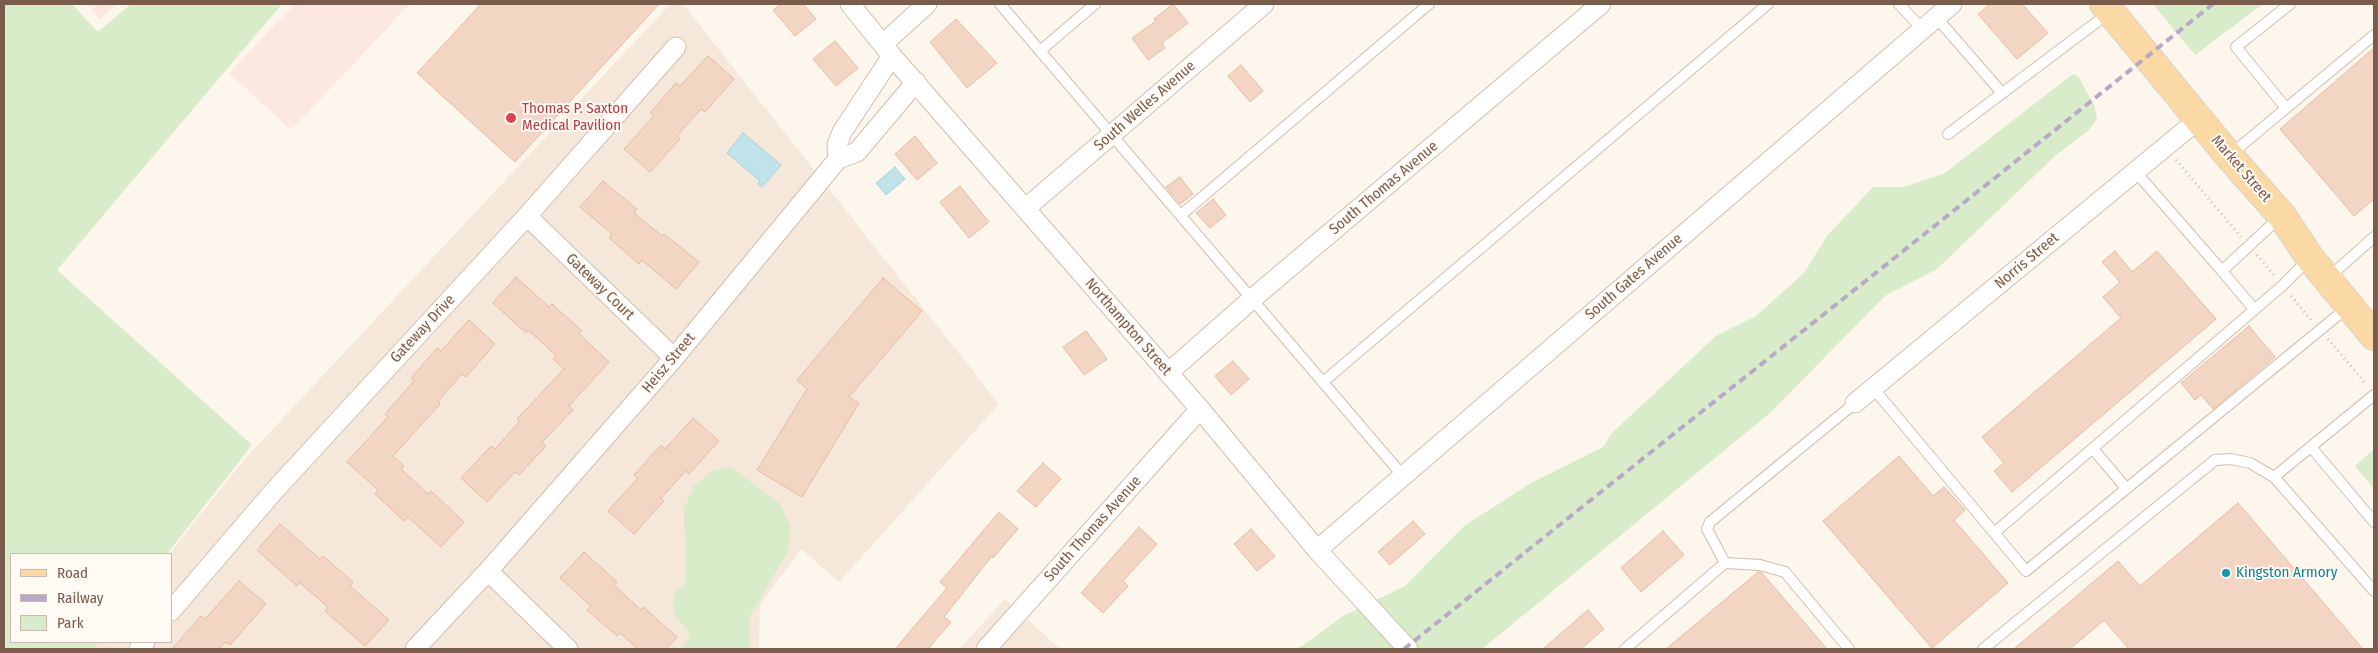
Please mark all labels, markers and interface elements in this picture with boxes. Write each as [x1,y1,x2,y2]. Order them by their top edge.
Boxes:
street label: South Welles Avenue [1091,57,1199,155]
place label: Thomas P. Saxton Medical Pavilion [522,100,628,135]
marker: Thomas P. Saxton Medical Pavilion [504,111,518,125]
street label: Market Street [2207,132,2275,206]
street label: South Thomas Avenue [1326,137,1442,239]
street label: Norris Street [1991,229,2063,293]
street label: South Gates Avenue [1582,230,1686,324]
street label: Gateway Court [562,250,638,324]
street label: Northampton Street [1081,275,1175,379]
street label: Gateway Drive [387,291,459,367]
street label: Heisz Street [639,329,699,397]
street label: South Thomas Avenue [1041,472,1145,586]
legend [10,553,172,643]
text: Road [57,564,88,582]
place label: Kingston Armory [2236,564,2337,582]
marker: Kingston Armory [2220,567,2232,579]
text: Railway [57,589,104,607]
text: Park [57,614,84,632]

